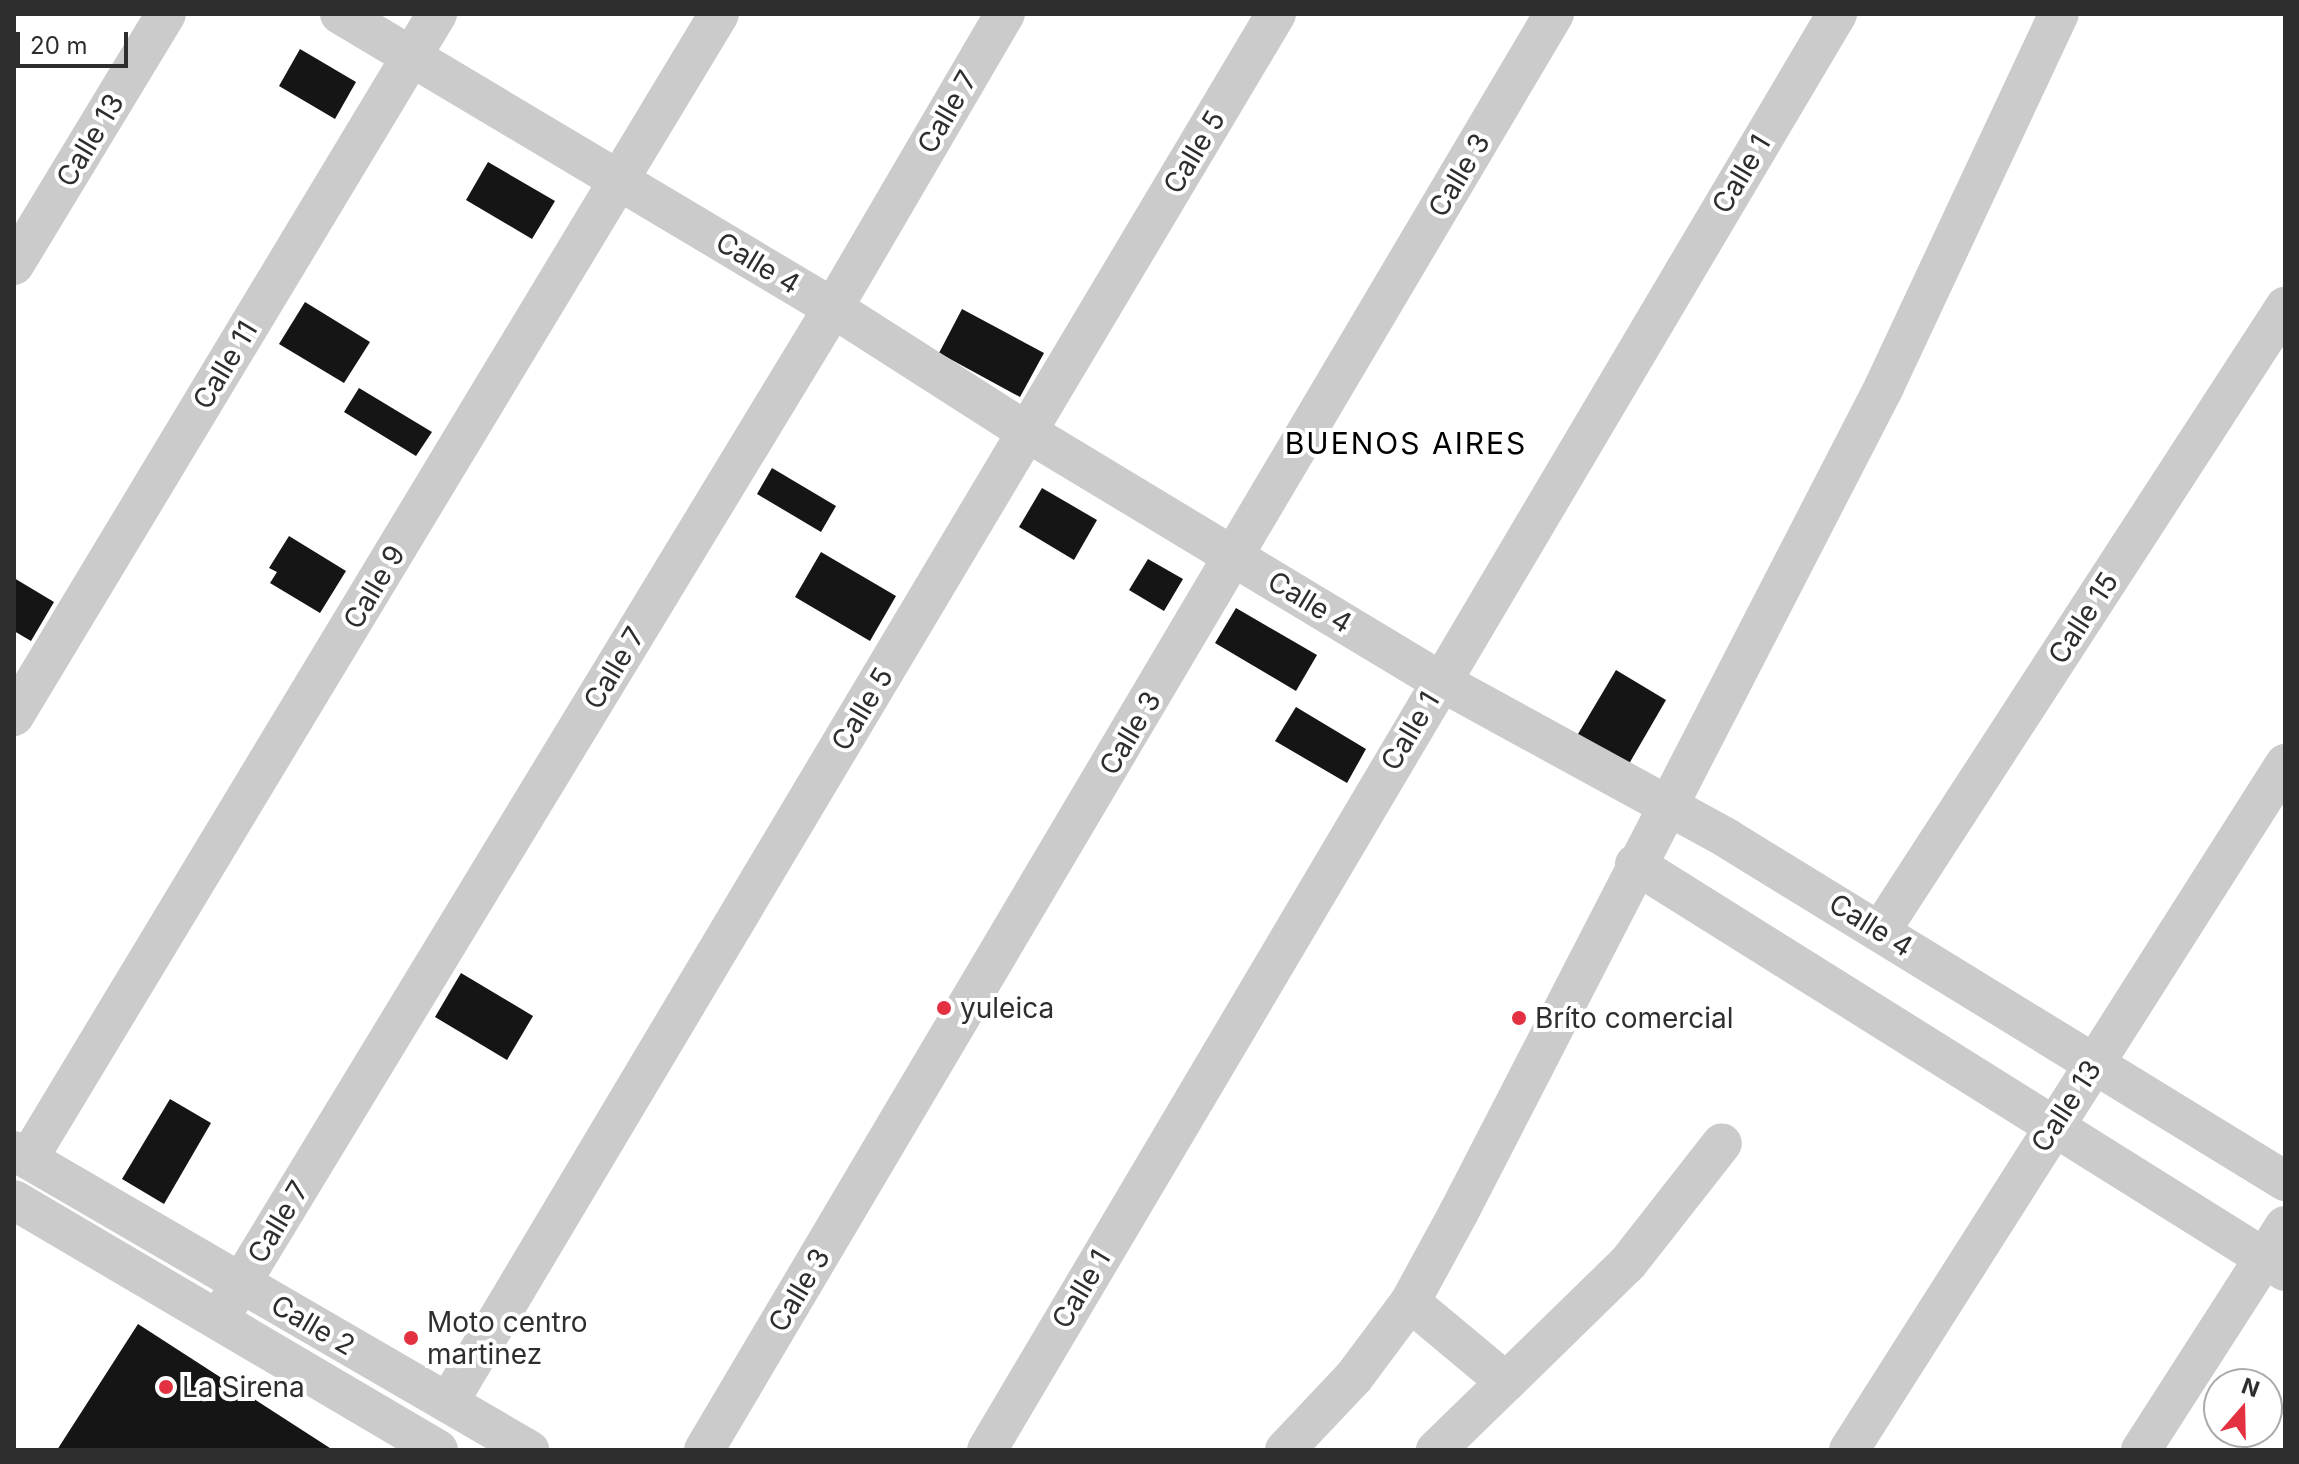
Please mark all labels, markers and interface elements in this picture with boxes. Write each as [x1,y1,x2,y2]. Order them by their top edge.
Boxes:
scale bar [20,16,132,66]
text: 20 m [30,31,88,60]
street label: Calle 7 [910,65,984,159]
street label: Calle 13 [49,87,131,193]
street label: Calle 5 [1156,104,1232,200]
street label: Calle 3 [1421,127,1497,223]
street label: Calle 1 [1705,129,1777,219]
street label: Calle 4 [710,225,806,301]
street label: Calle 11 [186,315,264,415]
district label: BUENOS AIRES [1285,425,1527,461]
street label: Calle 9 [336,539,412,635]
street label: Calle 4 [1262,564,1358,640]
street label: Calle 15 [2041,566,2125,670]
street label: Calle 7 [576,621,652,715]
street label: Calle 5 [824,661,900,757]
street label: Calle 3 [1092,685,1168,781]
street label: Calle 1 [1374,686,1446,776]
street label: Calle 4 [1823,886,1919,964]
place label: yuleica [960,991,1054,1025]
marker: yuleica [935,999,953,1017]
place label: Bríto comercial [1535,1001,1734,1035]
marker: Bríto comercial [1510,1009,1528,1027]
street label: Calle 13 [2024,1054,2108,1158]
street label: Calle 7 [240,1175,316,1269]
street label: Calle 3 [761,1242,837,1338]
street label: Calle 1 [1045,1244,1117,1334]
street label: Calle 2 [265,1288,361,1362]
place label: Moto centro martinez [427,1305,588,1371]
marker: Moto centro martinez [402,1329,420,1347]
north arrow [2203,1368,2283,1448]
place label: La Sirena [182,1370,305,1404]
text: N [2238,1372,2263,1402]
marker: La Sirena [157,1378,175,1396]

